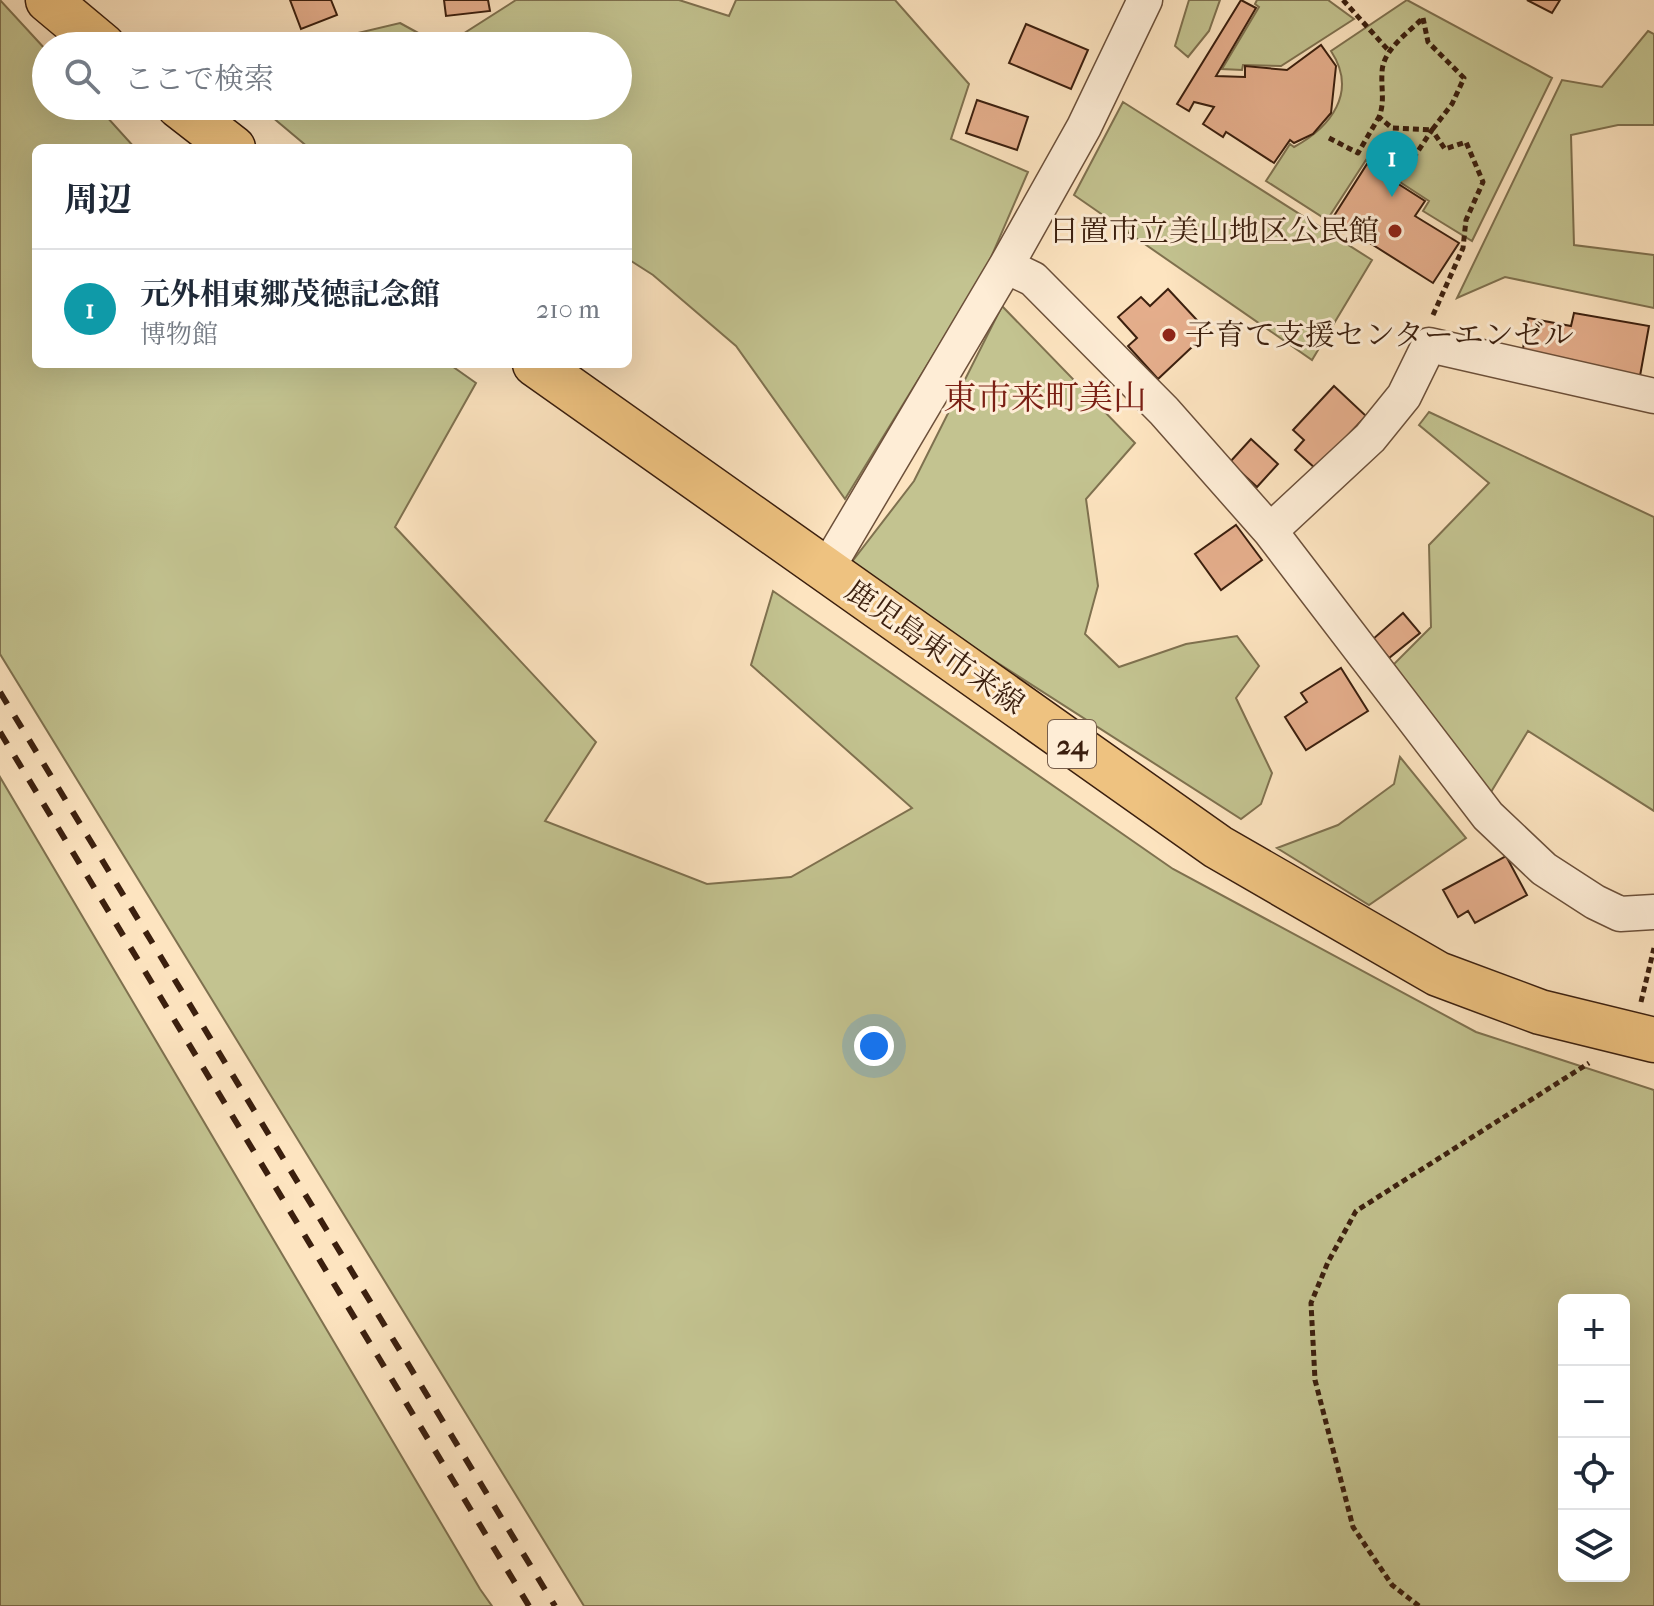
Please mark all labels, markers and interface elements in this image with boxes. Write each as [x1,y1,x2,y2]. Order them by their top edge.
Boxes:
search box [32,32,632,120]
icon: search [60,54,104,98]
text: ここで検索 [124,62,274,97]
pin: 1 [1366,131,1418,197]
text: 周辺 [64,180,132,220]
place label: 日置市立美山地区公民館 [1049,214,1379,249]
marker: 日置市立美山地区公民館 [1386,222,1404,240]
text: 元外相東郷茂徳記念館 [140,277,440,312]
text: 1 [85,294,95,325]
text: 210 m [536,294,600,325]
place label: 子育て支援センターエンゼル [1185,318,1574,353]
text: 博物館 [140,319,218,350]
marker: 子育て支援センターエンゼル [1160,326,1178,344]
district label: 東市来町美山 [943,378,1147,418]
street label: 鹿児島東市来線 [839,573,1031,722]
road number: 24 [1048,720,1096,768]
your location [854,1026,894,1066]
map controls [1558,1294,1630,1582]
button: + [1558,1294,1630,1366]
button: − [1558,1366,1630,1438]
button: locate [1558,1438,1630,1510]
button: layers [1558,1510,1630,1582]

